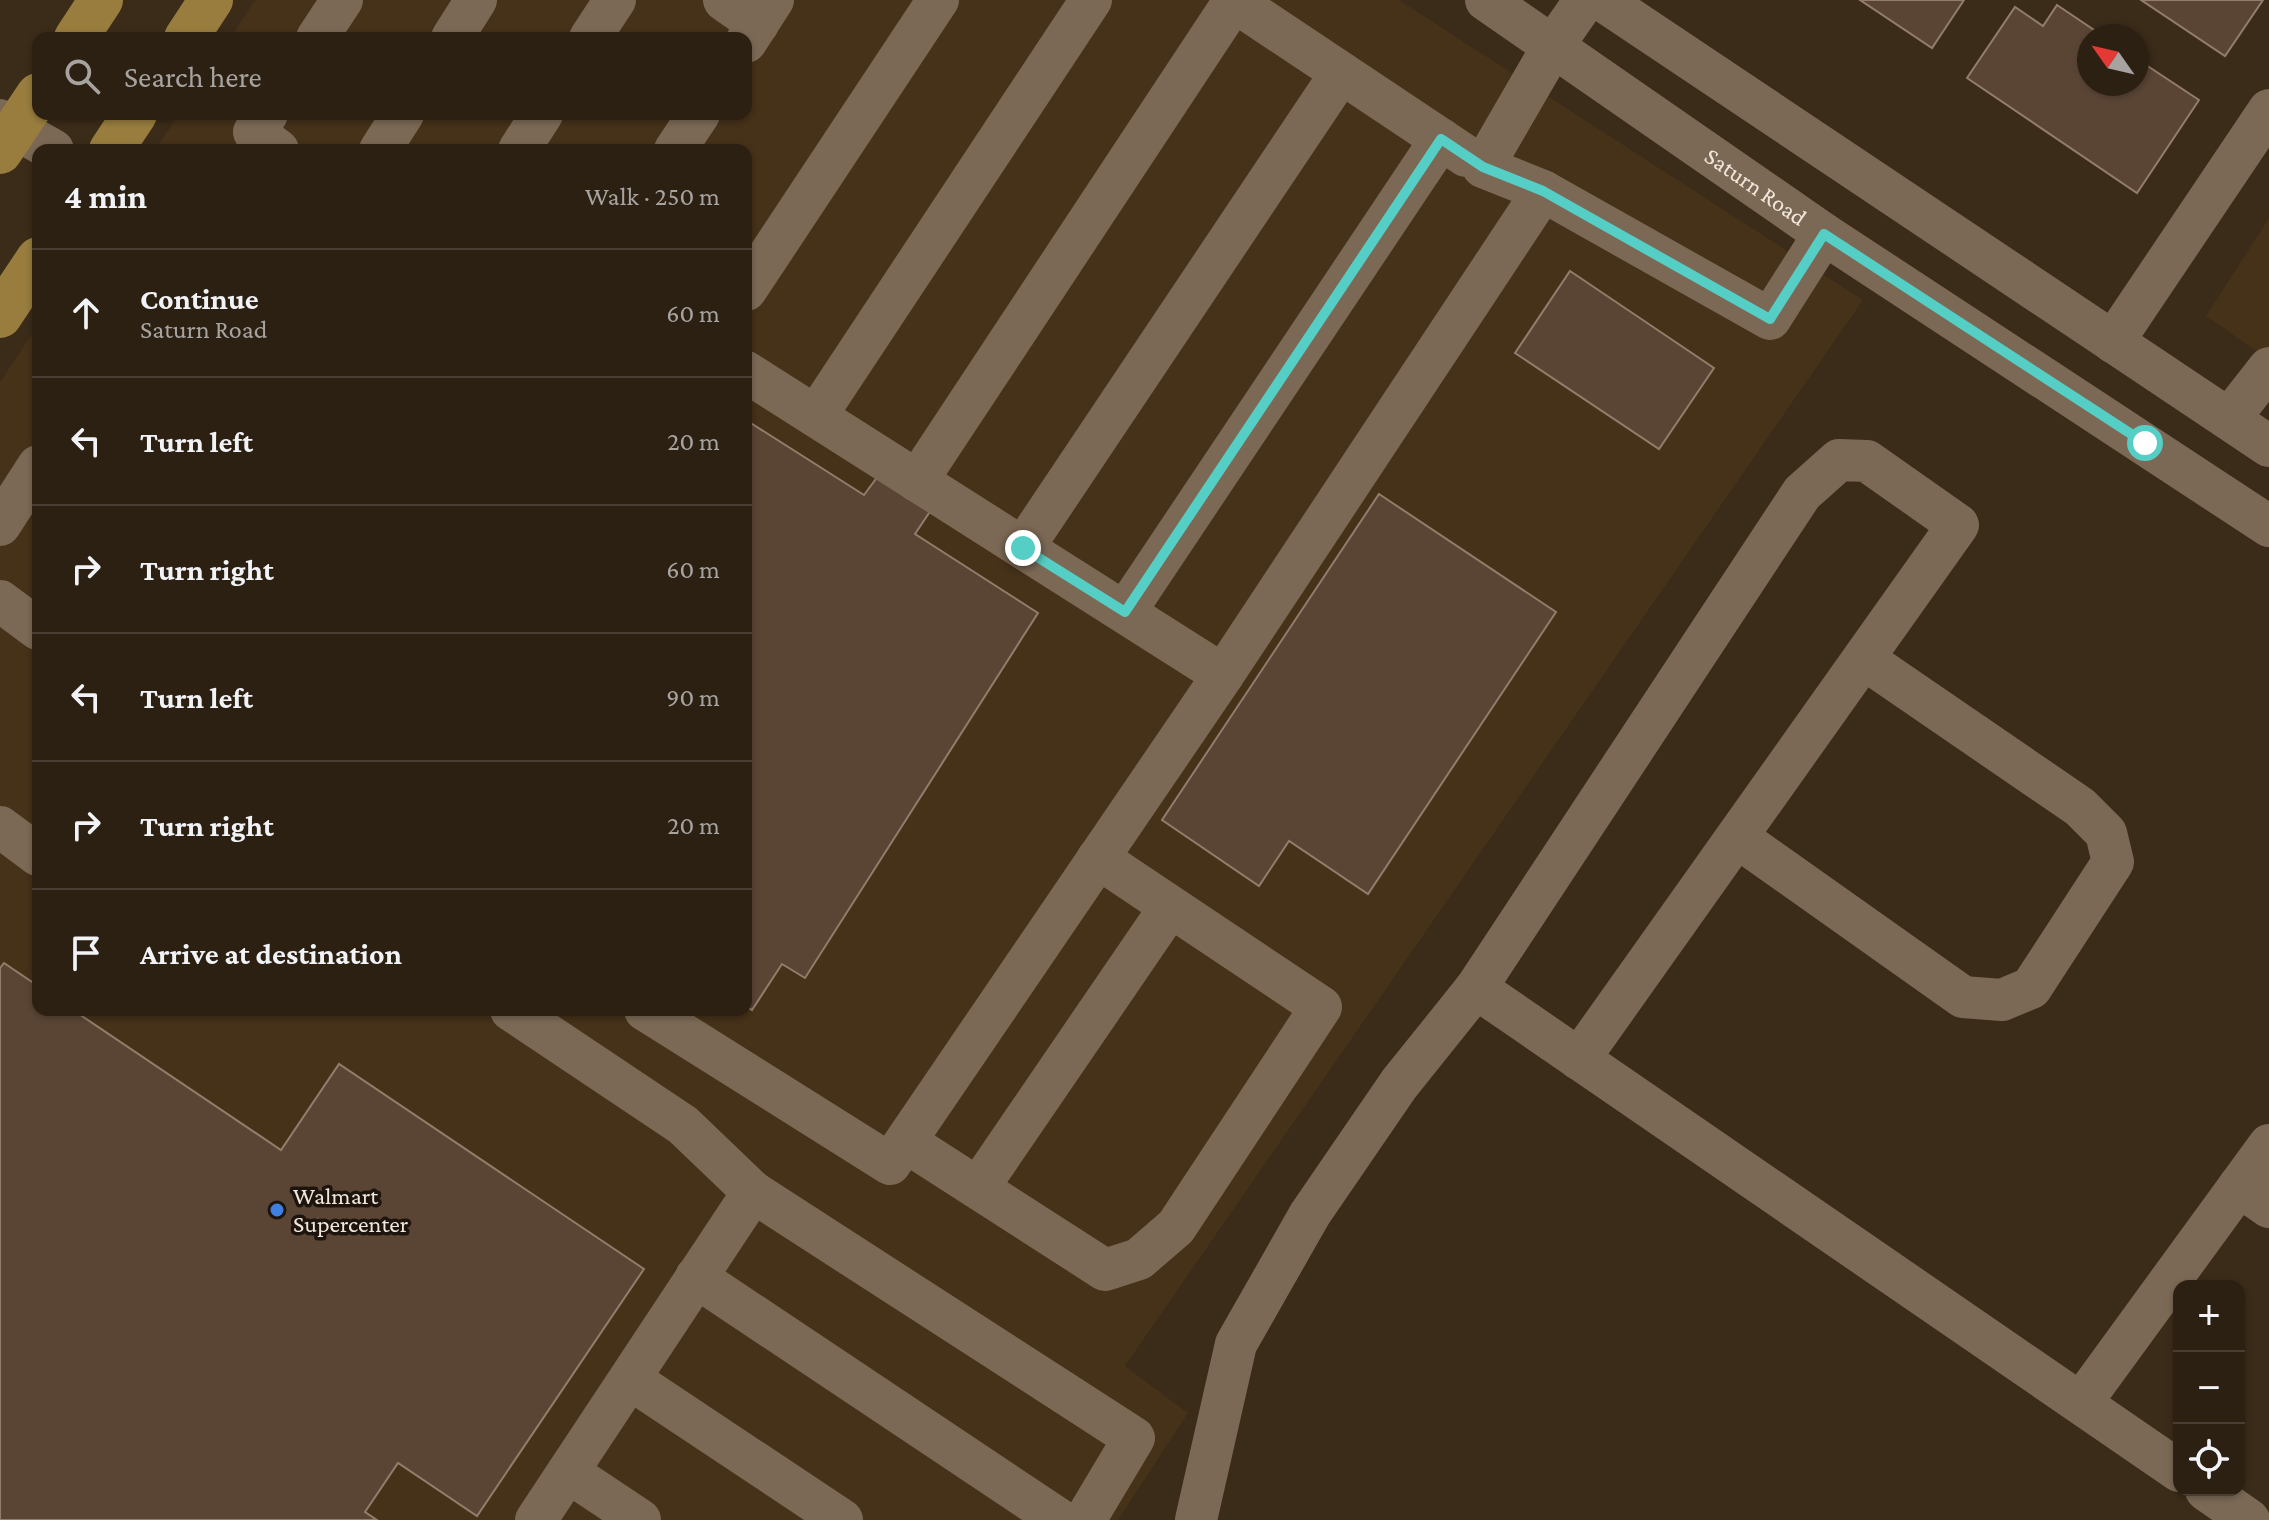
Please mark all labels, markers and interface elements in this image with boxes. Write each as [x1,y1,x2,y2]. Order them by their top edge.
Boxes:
north arrow [2077,24,2149,96]
search box [32,32,752,120]
icon: search [60,54,104,98]
text: Search here [124,60,262,93]
street label: Saturn Road [1700,142,1812,231]
text: 4 min [64,178,147,215]
text: Walk · 250 m [585,182,720,211]
text: Continue [140,282,259,315]
icon: ahead [64,291,108,335]
text: 60 m [666,299,720,328]
text: Saturn Road [140,315,267,344]
icon: left [64,419,108,463]
text: Turn left [140,425,253,458]
route start [2127,425,2163,461]
text: 20 m [667,427,720,456]
route end [1005,530,1041,566]
icon: right [64,547,108,591]
text: Turn right [140,553,274,586]
text: 60 m [666,555,720,584]
icon: left [64,675,108,719]
text: Turn left [140,681,253,714]
text: 90 m [666,683,720,712]
icon: right [64,803,108,847]
text: Turn right [140,809,274,842]
text: 20 m [667,811,720,840]
icon: arrive [64,931,108,975]
text: Arrive at destination [140,937,402,970]
place label: Walmart Supercenter [293,1182,409,1237]
marker: Walmart Supercenter [268,1201,286,1219]
map controls [2173,1280,2245,1496]
button: + [2173,1280,2245,1352]
button: − [2173,1352,2245,1424]
button: locate [2173,1424,2245,1496]

